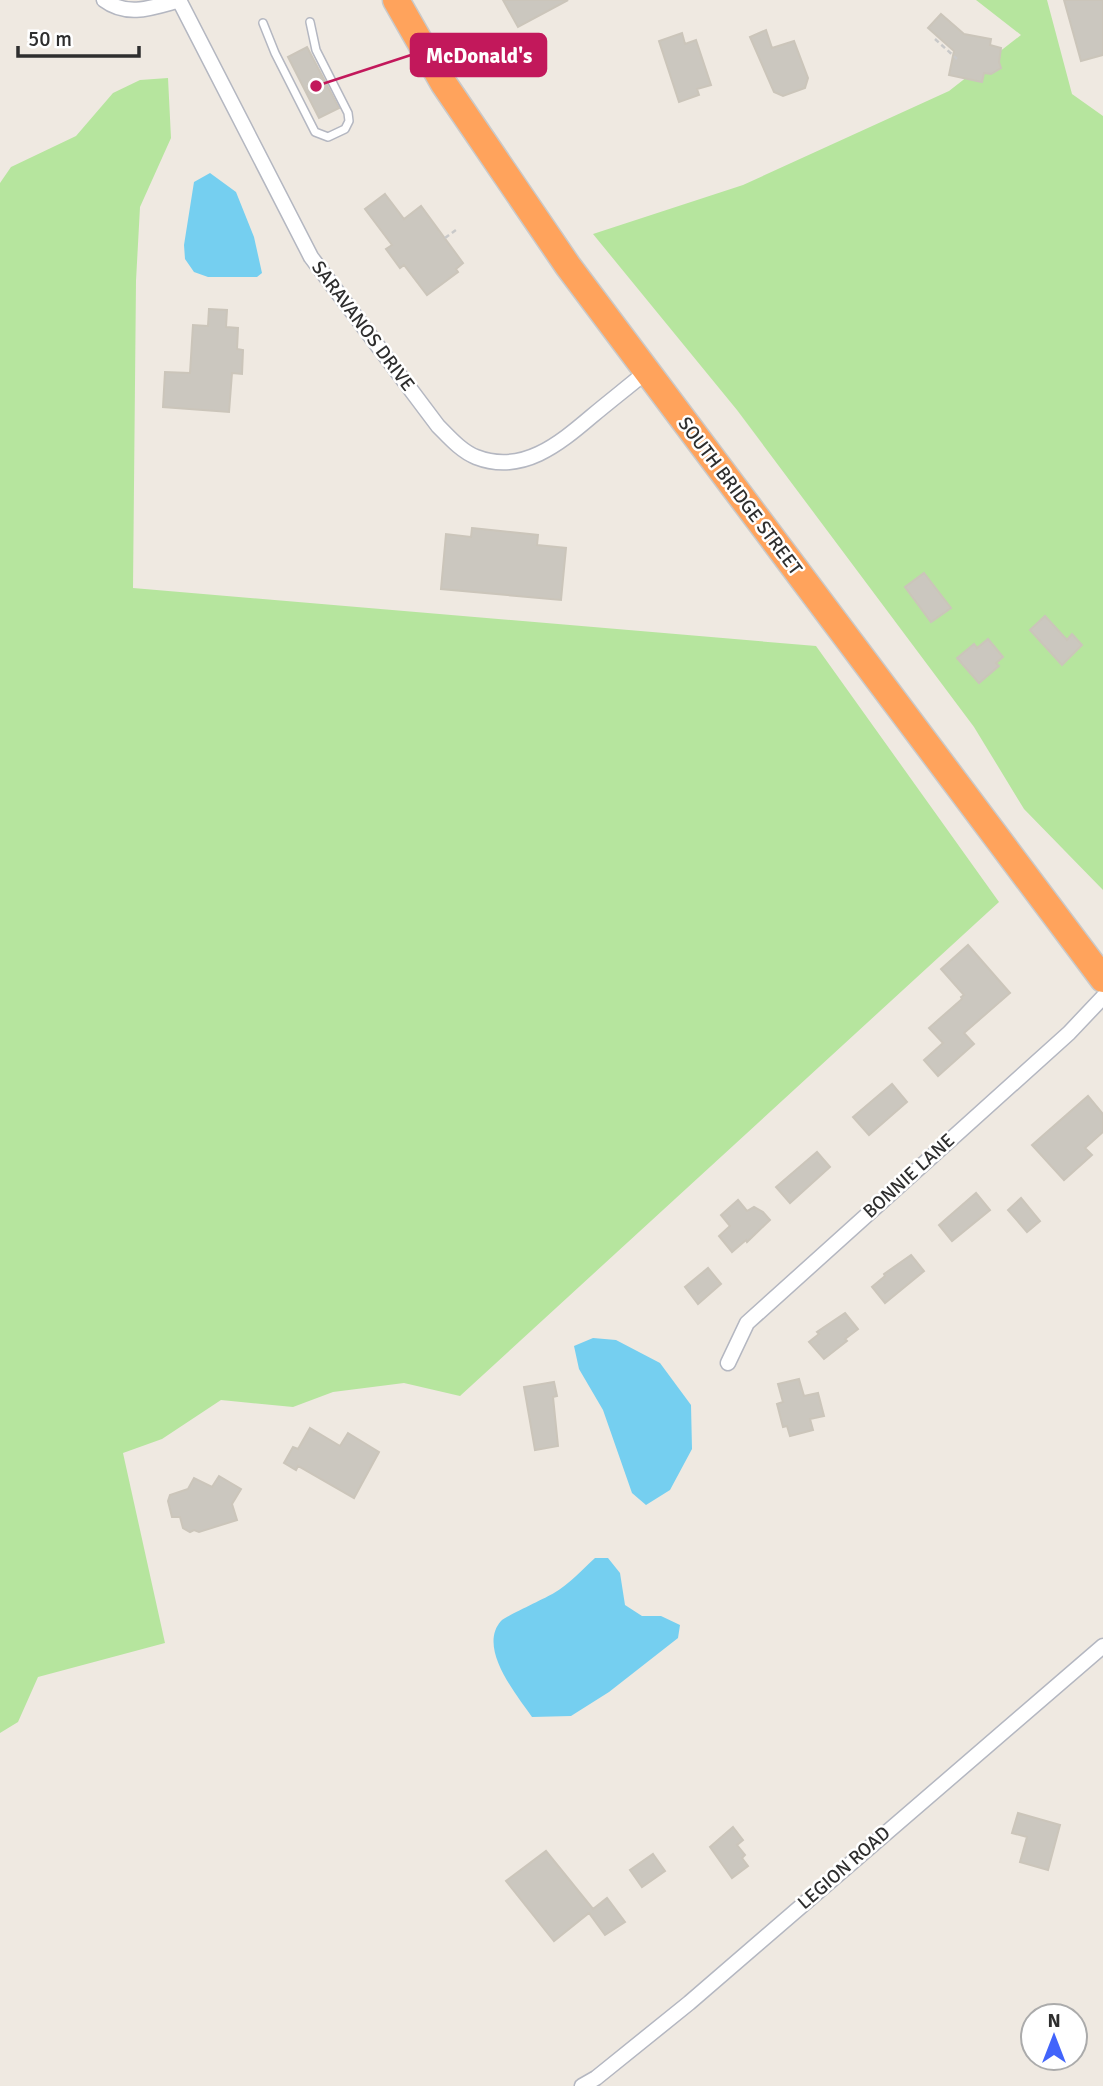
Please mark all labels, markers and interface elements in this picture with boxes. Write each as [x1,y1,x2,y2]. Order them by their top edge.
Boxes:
scale bar [18,14,138,58]
text: 50 m [28,26,72,52]
callout: McDonald's [411,34,546,76]
text: McDonald's [426,43,532,69]
street label: SARAVANOS DRIVE [306,256,420,396]
street label: SOUTH BRIDGE STREET [673,412,808,580]
street label: BONNIE LANE [858,1129,960,1223]
street label: LEGION ROAD [793,1821,895,1915]
north arrow [1019,2002,1089,2072]
text: N [1047,2009,1061,2033]

